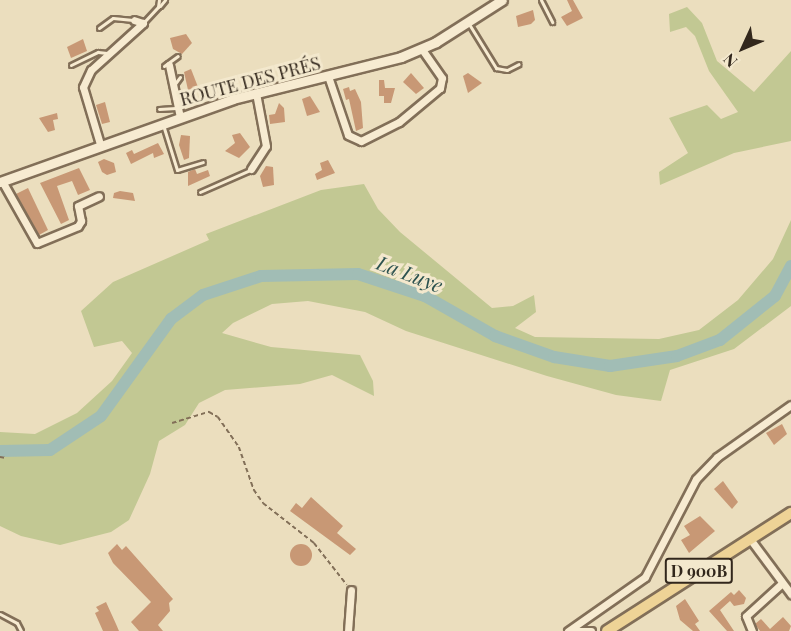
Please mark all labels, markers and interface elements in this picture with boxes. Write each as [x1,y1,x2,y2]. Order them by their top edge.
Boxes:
north arrow [713,18,773,78]
text: N [718,49,741,72]
street label: ROUTE DES PRÉS [177,52,323,110]
water label: La Luye [374,250,446,296]
road number: D 900B [664,558,734,584]

